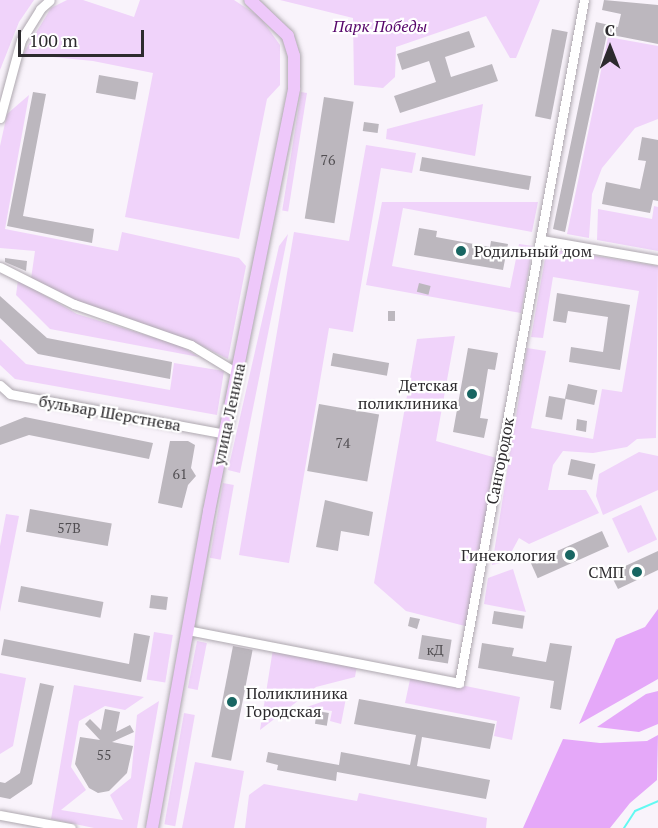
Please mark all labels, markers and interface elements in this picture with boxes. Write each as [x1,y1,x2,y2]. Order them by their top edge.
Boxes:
park label: Парк Победы [333,16,427,36]
scale bar [21,18,147,56]
north arrow [580,18,640,78]
text: С [605,19,615,41]
text: 100 m [29,28,78,52]
house number: 76 [321,152,335,168]
place label: Родильный дом [474,241,592,261]
marker: Родильный дом [452,242,470,260]
street label: улица Ленина [209,361,249,467]
place label: Детская поликлиника [358,375,458,413]
marker: Детская поликлиника [463,385,481,403]
street label: бульвар Шерстнева [37,391,183,435]
street label: Сангородок [482,416,518,506]
house number: 74 [336,435,350,451]
house number: 61 [173,466,187,482]
house number: 57В [57,520,81,536]
place label: Гинекология [461,545,556,565]
marker: Гинекология [561,546,579,564]
place label: СМП [588,562,624,582]
marker: СМП [628,563,646,581]
house number: кД [426,642,444,658]
place label: Поликлиника Городская [246,683,348,721]
marker: Поликлиника Городская [223,693,241,711]
house number: 55 [97,747,111,763]

